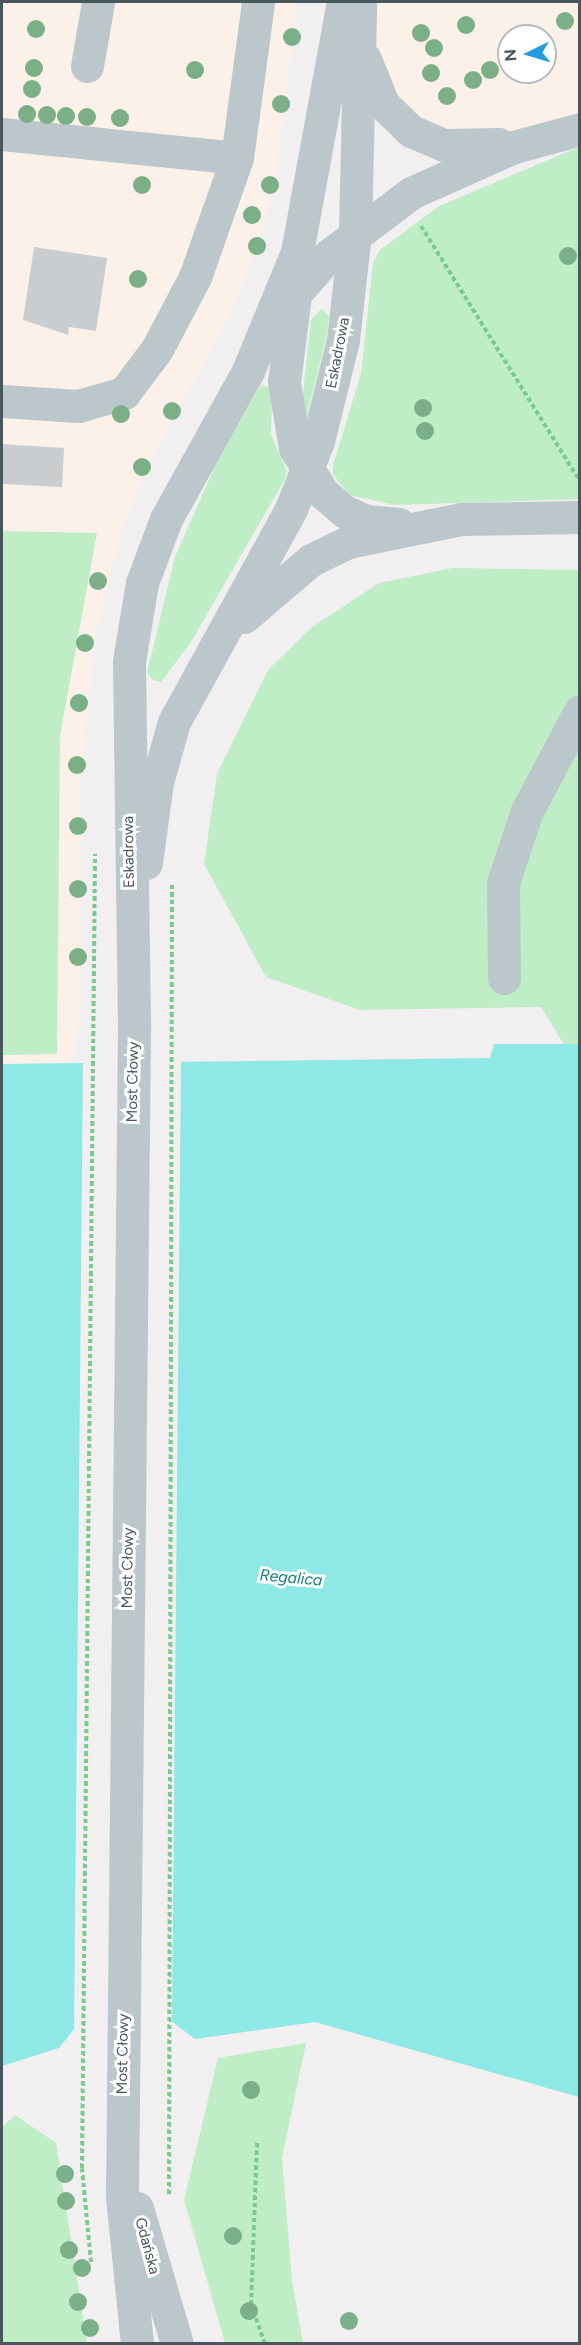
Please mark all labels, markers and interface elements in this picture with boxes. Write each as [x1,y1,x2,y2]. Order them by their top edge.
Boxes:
north arrow [497,24,557,84]
text: N [501,48,521,62]
street label: Eskadrowa [322,316,354,390]
street label: Eskadrowa [119,816,139,888]
street label: Most Cłowy [123,1041,143,1123]
street label: Most Cłowy [118,1527,138,1609]
water label: Regalica [259,1566,323,1590]
street label: Most Cłowy [113,2013,133,2095]
street label: Gdańska [131,2216,163,2276]

